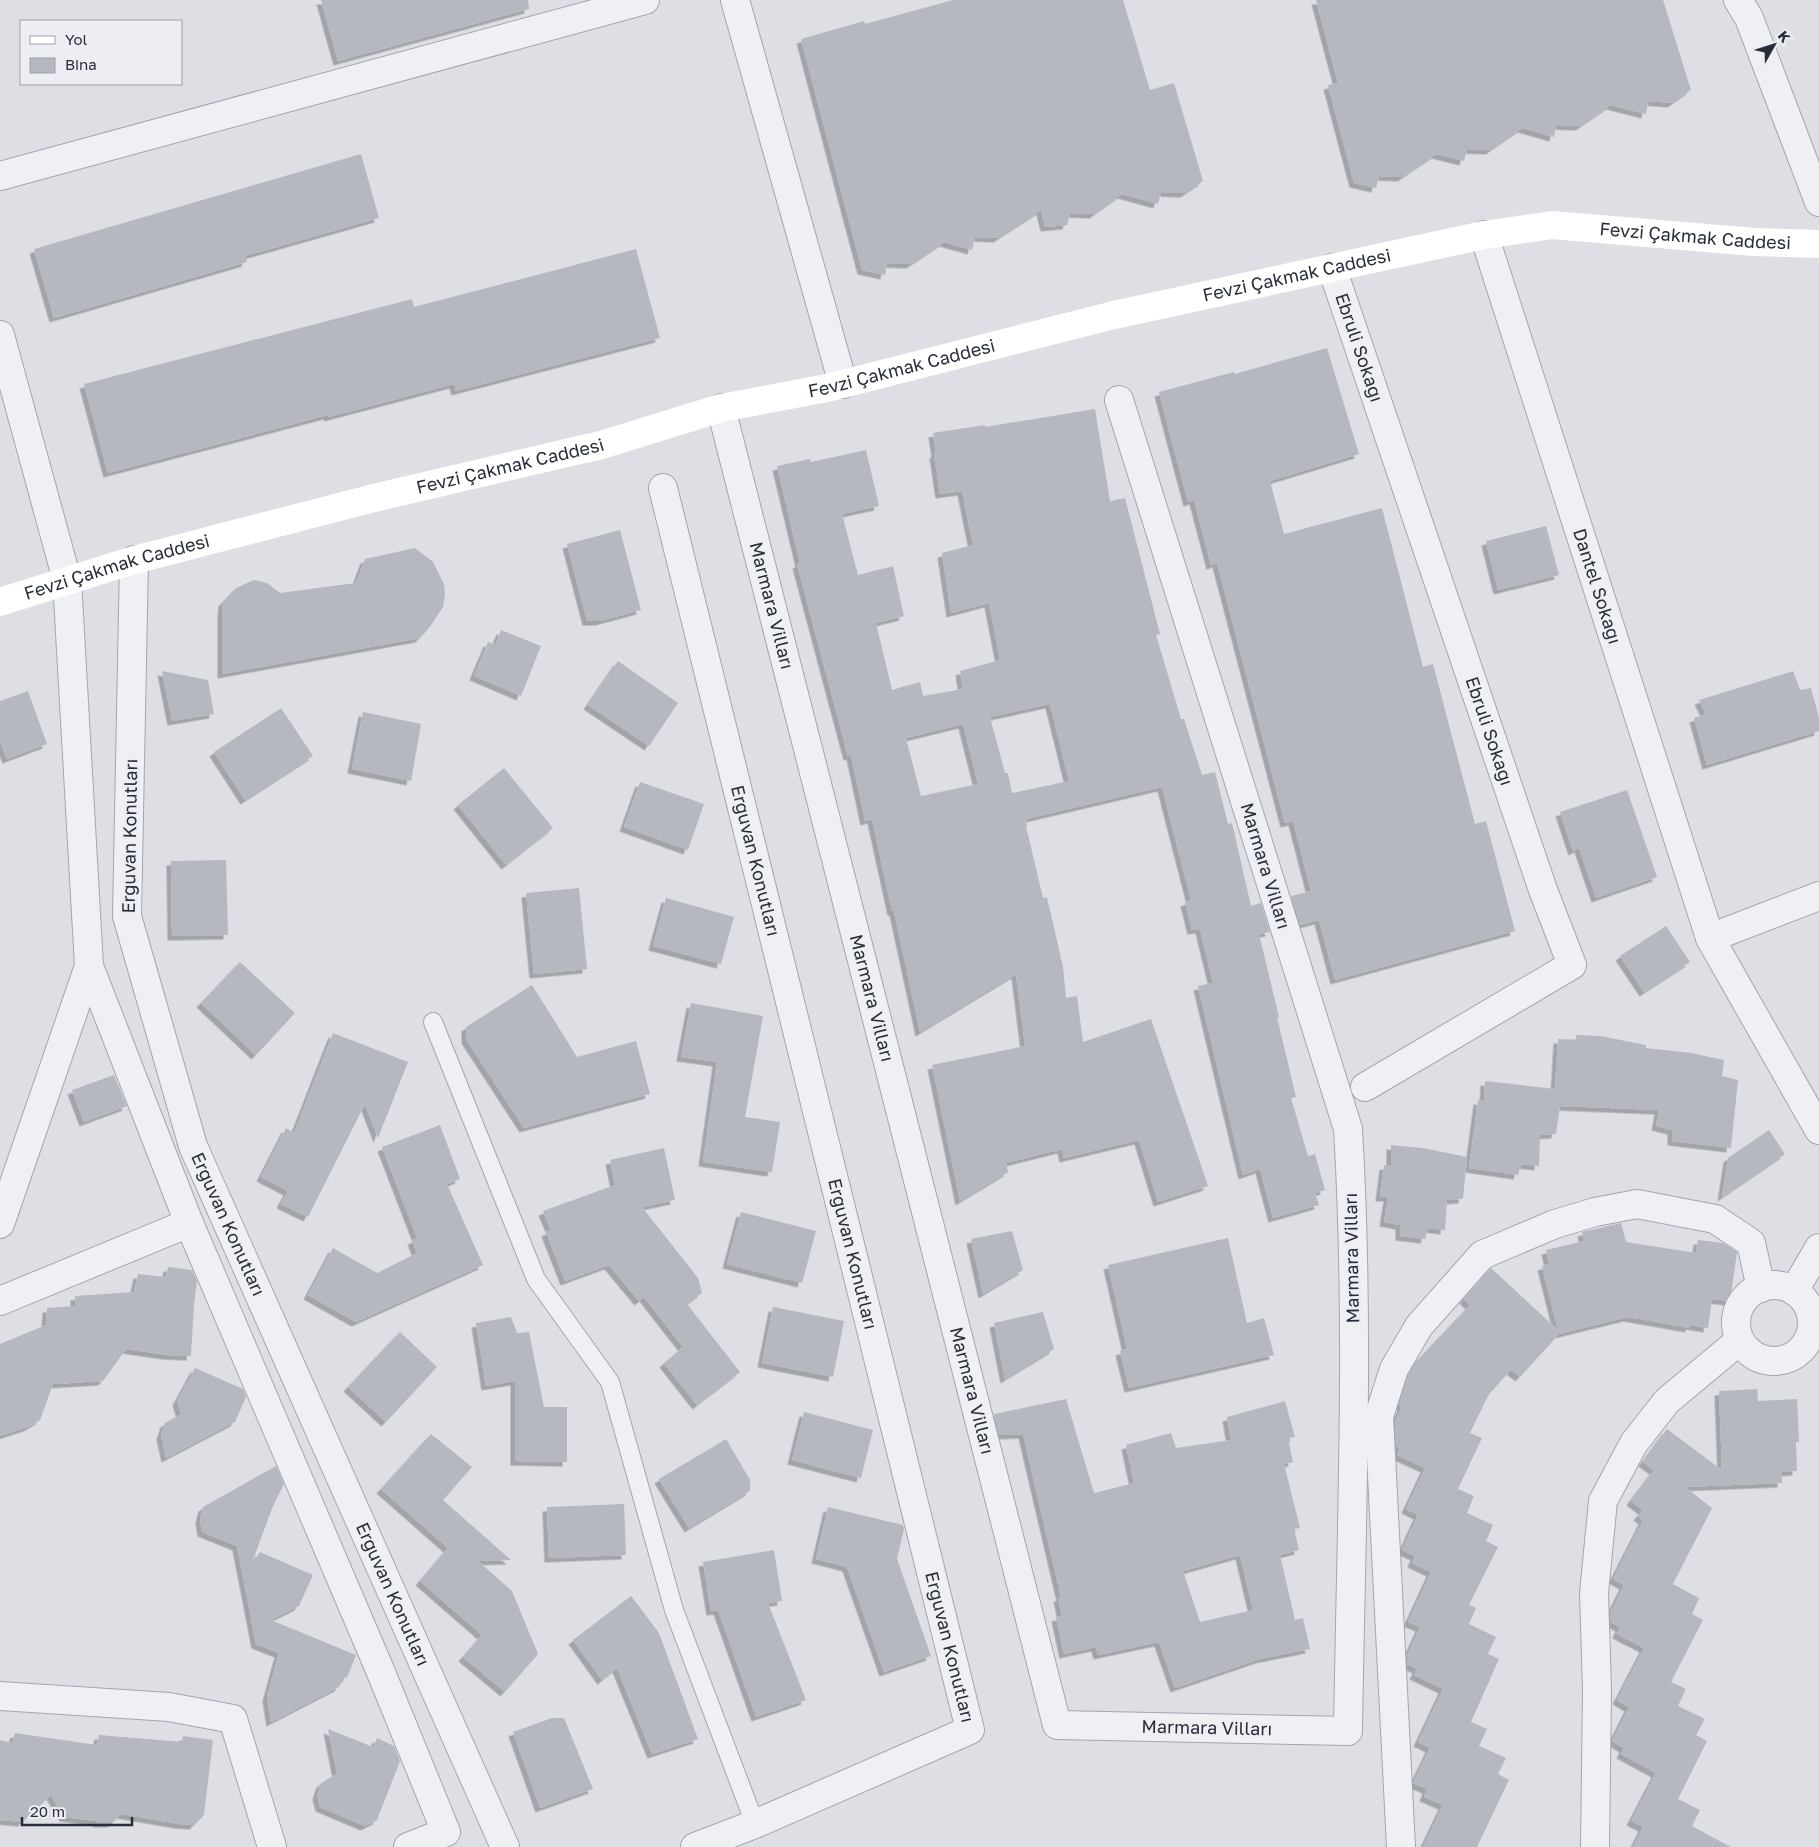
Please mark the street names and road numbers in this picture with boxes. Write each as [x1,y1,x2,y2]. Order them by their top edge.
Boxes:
street label: Fevzi Çakmak Caddesi [1599,217,1791,253]
street label: Fevzi Çakmak Caddesi [1200,243,1393,306]
street label: Ebruli Sokağı [1331,290,1389,405]
street label: Fevzi Çakmak Caddesi [806,334,997,401]
street label: Fevzi Çakmak Caddesi [414,433,606,498]
street label: Dantel Sokağı [1569,525,1627,646]
street label: Fevzi Çakmak Caddesi [21,529,212,604]
street label: Marmara Vilları [746,539,799,671]
street label: Ebruli Sokağı [1461,673,1519,788]
street label: Erguvan Konutları [117,758,141,914]
street label: Erguvan Konutları [727,783,785,938]
street label: Marmara Vilları [1236,800,1296,931]
street label: Marmara Vilları [846,932,899,1064]
street label: Erguvan Konutları [187,1149,270,1299]
street label: Erguvan Konutları [824,1176,883,1332]
street label: Marmara Vilları [1339,1192,1363,1324]
street label: Marmara Vilları [946,1324,999,1456]
street label: Erguvan Konutları [352,1519,435,1669]
street label: Erguvan Konutları [921,1569,980,1725]
street label: Marmara Vilları [1141,1715,1272,1739]

